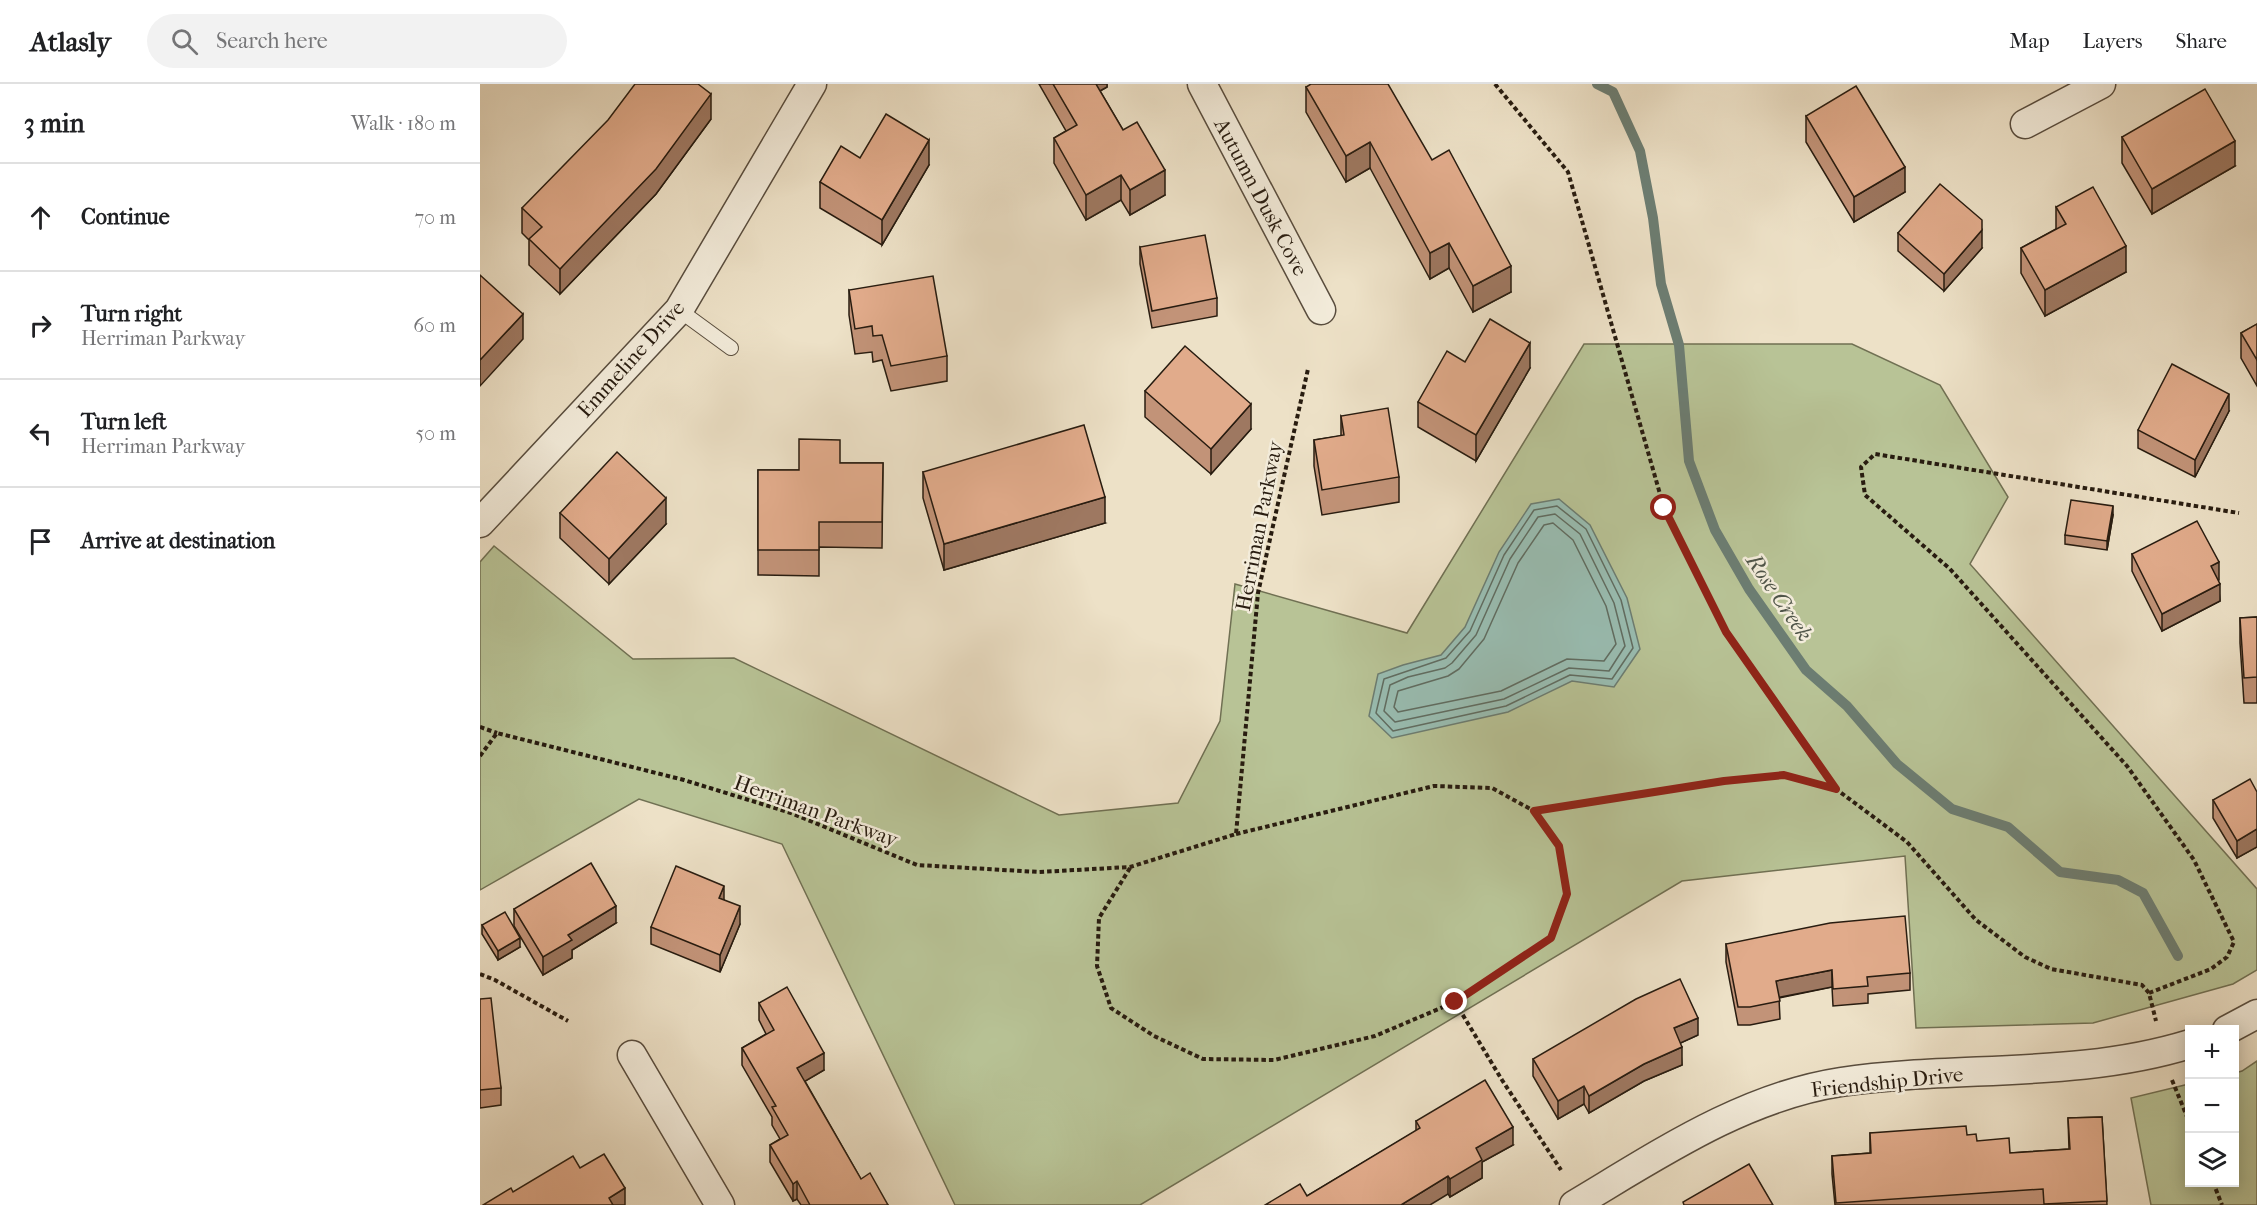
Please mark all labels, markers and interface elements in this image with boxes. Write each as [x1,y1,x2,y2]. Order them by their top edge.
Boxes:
search box [147,14,567,68]
text: Atlasly [30,25,111,58]
icon: search [168,25,201,58]
text: Search here [216,28,328,54]
text: Map [2009,29,2050,53]
text: Layers [2083,29,2142,53]
text: Share [2175,29,2227,53]
text: 3 min [24,108,85,139]
text: Walk · 180 m [351,112,456,135]
street label: Autumn Dusk Cove [1209,113,1313,280]
icon: ahead [24,201,57,234]
text: Continue [81,204,170,230]
text: 70 m [414,206,456,229]
street label: Emmeline Drive [572,296,690,422]
text: Turn right [81,301,182,327]
icon: right [24,309,57,342]
text: 60 m [413,314,456,337]
text: Herriman Parkway [81,327,245,350]
text: Turn left [81,409,167,435]
icon: left [24,417,57,450]
text: 50 m [415,422,456,445]
text: Herriman Parkway [81,435,245,458]
street label: Herriman Parkway [1231,438,1287,613]
route start [1650,494,1676,520]
icon: arrive [24,525,57,558]
text: Arrive at destination [81,528,275,554]
water label: Rose Creek [1739,547,1818,646]
street label: Herriman Parkway [731,770,902,852]
route end [1441,988,1467,1014]
map controls [2185,1025,2239,1187]
button: + [2185,1025,2239,1079]
street label: Friendship Drive [1810,1062,1964,1102]
button: − [2185,1079,2239,1133]
button: layers [2185,1133,2239,1187]

